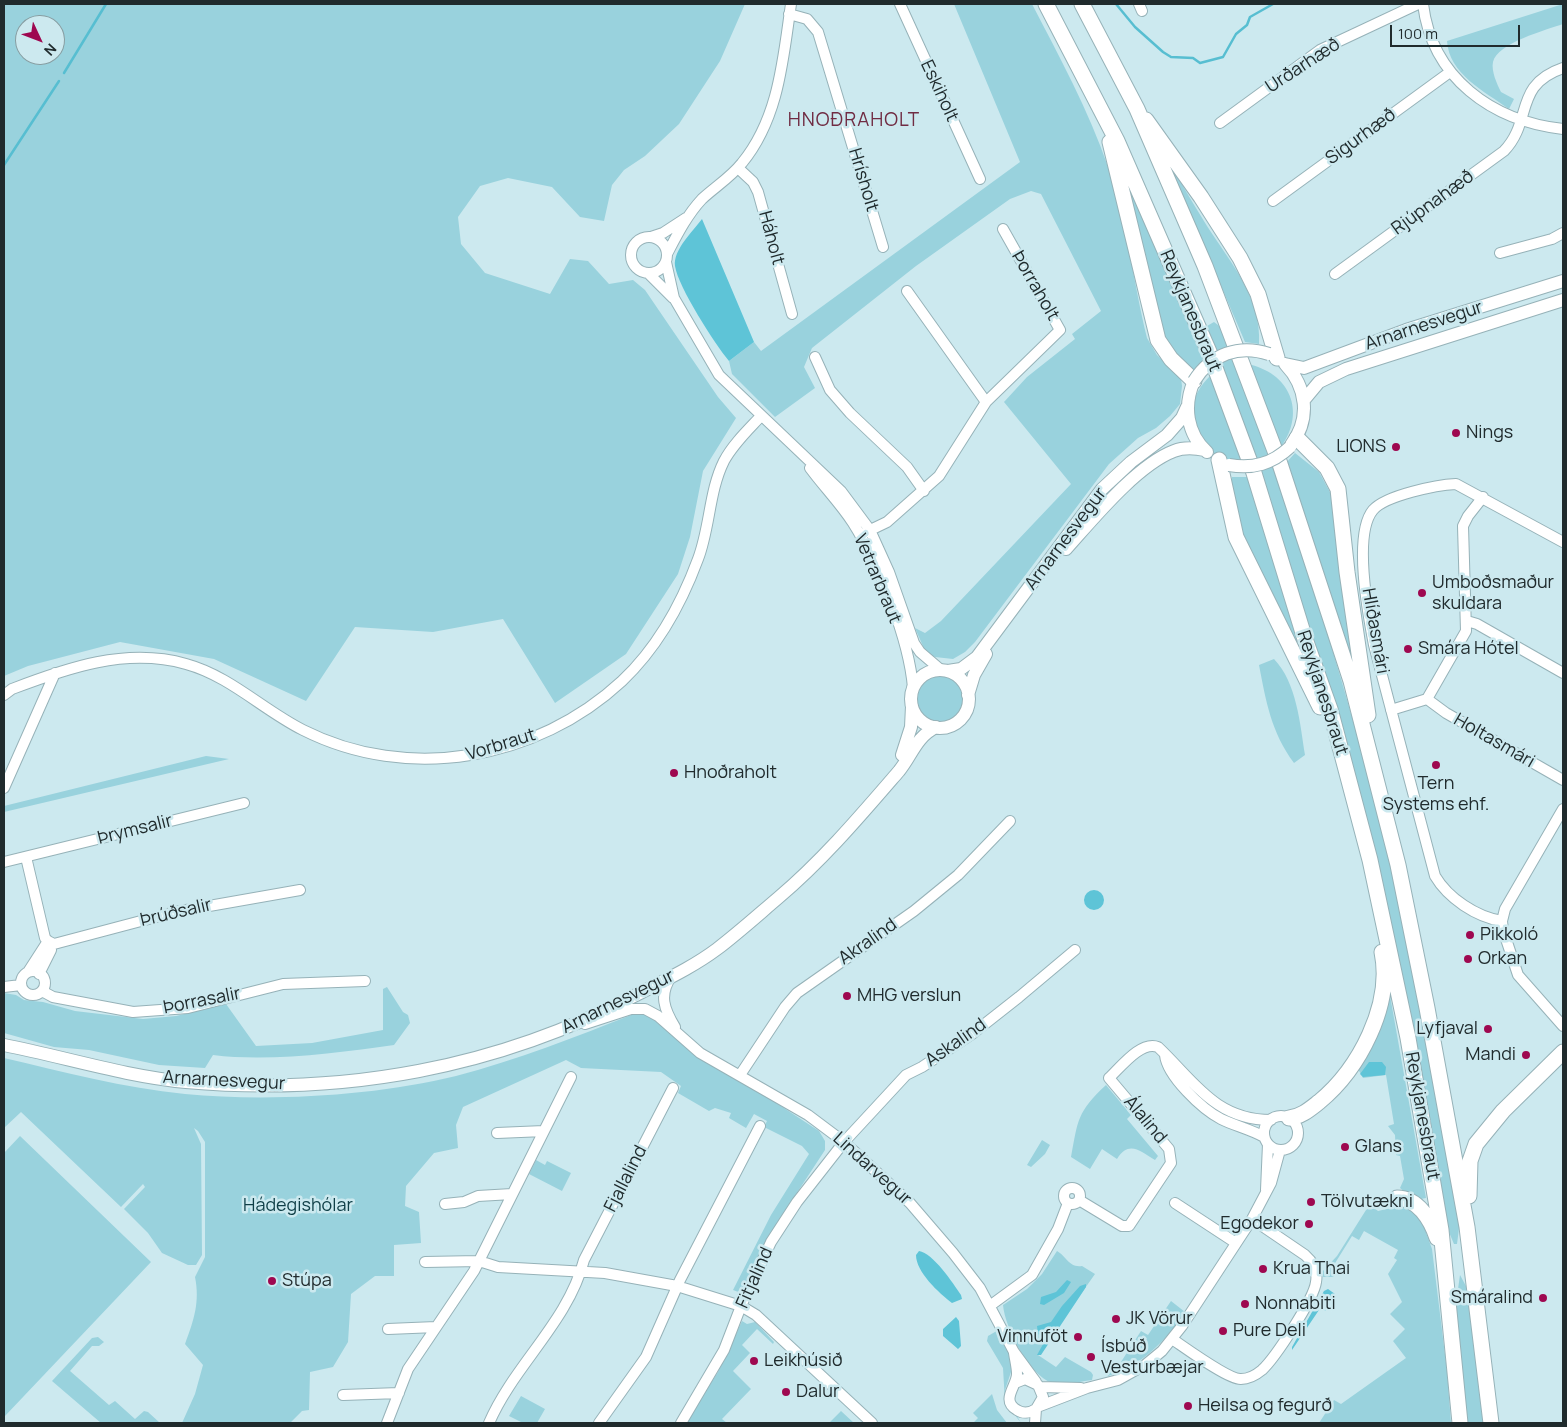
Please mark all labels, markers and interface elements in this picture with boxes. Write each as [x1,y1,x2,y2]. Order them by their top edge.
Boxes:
north arrow [15,15,65,65]
scale bar [1392,15,1522,47]
text: 100 m [1398,23,1438,44]
street label: Urðarhæð [1262,34,1344,98]
text: N [40,40,61,60]
street label: Eskiholt [915,57,963,125]
street label: Sigurhæð [1322,104,1400,170]
district label: HNOÐRAHOLT [787,110,921,132]
street label: Hrísholt [843,146,883,214]
street label: Rjúpnahæð [1388,166,1478,240]
street label: Háholt [753,209,789,267]
street label: Þorraholt [1006,247,1064,325]
street label: Reykjanesbraut [1155,247,1225,375]
street label: Arnarnesvegur [1362,297,1486,355]
place label: Nings [1466,422,1513,444]
marker: Nings [1450,427,1462,439]
place label: LIONS [1336,436,1386,458]
marker: LIONS [1390,441,1402,453]
street label: Arnarnesvegur [1021,484,1111,594]
street label: Vetrarbraut [849,531,905,627]
place label: Umboðsmaður skuldara [1432,572,1554,614]
street label: Hlíðasmári [1357,586,1393,676]
marker: Umboðsmaður skuldara [1416,587,1428,599]
street label: Reykjanesbraut [1292,628,1352,758]
place label: Smára Hótel [1418,638,1519,660]
marker: Smára Hótel [1402,643,1414,655]
street label: Holtasmári [1450,709,1538,773]
street label: Vorbraut [464,724,538,766]
marker: Tern Systems ehf. [1430,759,1442,771]
place label: Hnoðraholt [684,762,777,784]
marker: Hnoðraholt [668,767,680,779]
place label: Tern Systems ehf. [1383,773,1489,816]
street label: Þrymsalir [95,810,175,850]
street label: Þrúðsalir [138,894,214,932]
street label: Akralind [835,914,901,970]
place label: Pikkoló [1480,924,1538,946]
marker: Pikkoló [1464,929,1476,941]
place label: Orkan [1478,948,1527,970]
marker: Orkan [1462,953,1474,965]
street label: Arnarnesvegur [558,965,678,1039]
street label: Þorrasalir [162,983,242,1019]
place label: MHG verslun [857,985,961,1007]
marker: MHG verslun [841,990,853,1002]
street label: Askalind [921,1014,991,1072]
place label: Lyfjaval [1416,1018,1478,1040]
marker: Lyfjaval [1482,1023,1494,1035]
place label: Mandi [1465,1044,1516,1066]
marker: Mandi [1520,1049,1532,1061]
street label: Reykjanesbraut [1400,1050,1444,1182]
street label: Arnarnesvegur [162,1067,286,1095]
street label: Álalind [1119,1092,1171,1148]
street label: Lindarvegur [828,1128,916,1210]
place label: Glans [1355,1136,1402,1158]
marker: Glans [1339,1141,1351,1153]
street label: Fjallalind [600,1142,652,1216]
place label: Tölvutækni [1321,1191,1413,1213]
park label: Hádegishólar [243,1195,353,1217]
marker: Tölvutækni [1305,1196,1317,1208]
place label: Egodekor [1220,1213,1299,1235]
marker: Egodekor [1303,1218,1315,1230]
street label: Fitjalind [732,1244,778,1312]
place label: Krua Thai [1273,1258,1350,1280]
marker: Krua Thai [1257,1263,1269,1275]
place label: Stúpa [282,1270,332,1292]
marker: Stúpa [266,1275,278,1287]
place label: Smáralind [1451,1287,1533,1309]
marker: Smáralind [1537,1292,1549,1304]
place label: Nonnabiti [1255,1293,1336,1315]
marker: Nonnabiti [1239,1298,1251,1310]
place label: JK Vörur [1126,1308,1193,1330]
marker: JK Vörur [1110,1313,1122,1325]
place label: Pure Deli [1233,1320,1306,1342]
marker: Pure Deli [1217,1325,1229,1337]
place label: Vinnuföt [997,1326,1068,1348]
marker: Vinnuföt [1072,1331,1084,1343]
place label: Ísbúð Vesturbæjar [1101,1336,1204,1378]
place label: Leikhúsið [764,1350,842,1372]
marker: Ísbúð Vesturbæjar [1085,1351,1097,1363]
marker: Leikhúsið [748,1355,760,1367]
place label: Dalur [796,1381,839,1403]
marker: Dalur [780,1386,792,1398]
place label: Heilsa og fegurð [1198,1395,1332,1417]
marker: Heilsa og fegurð [1182,1400,1194,1412]

